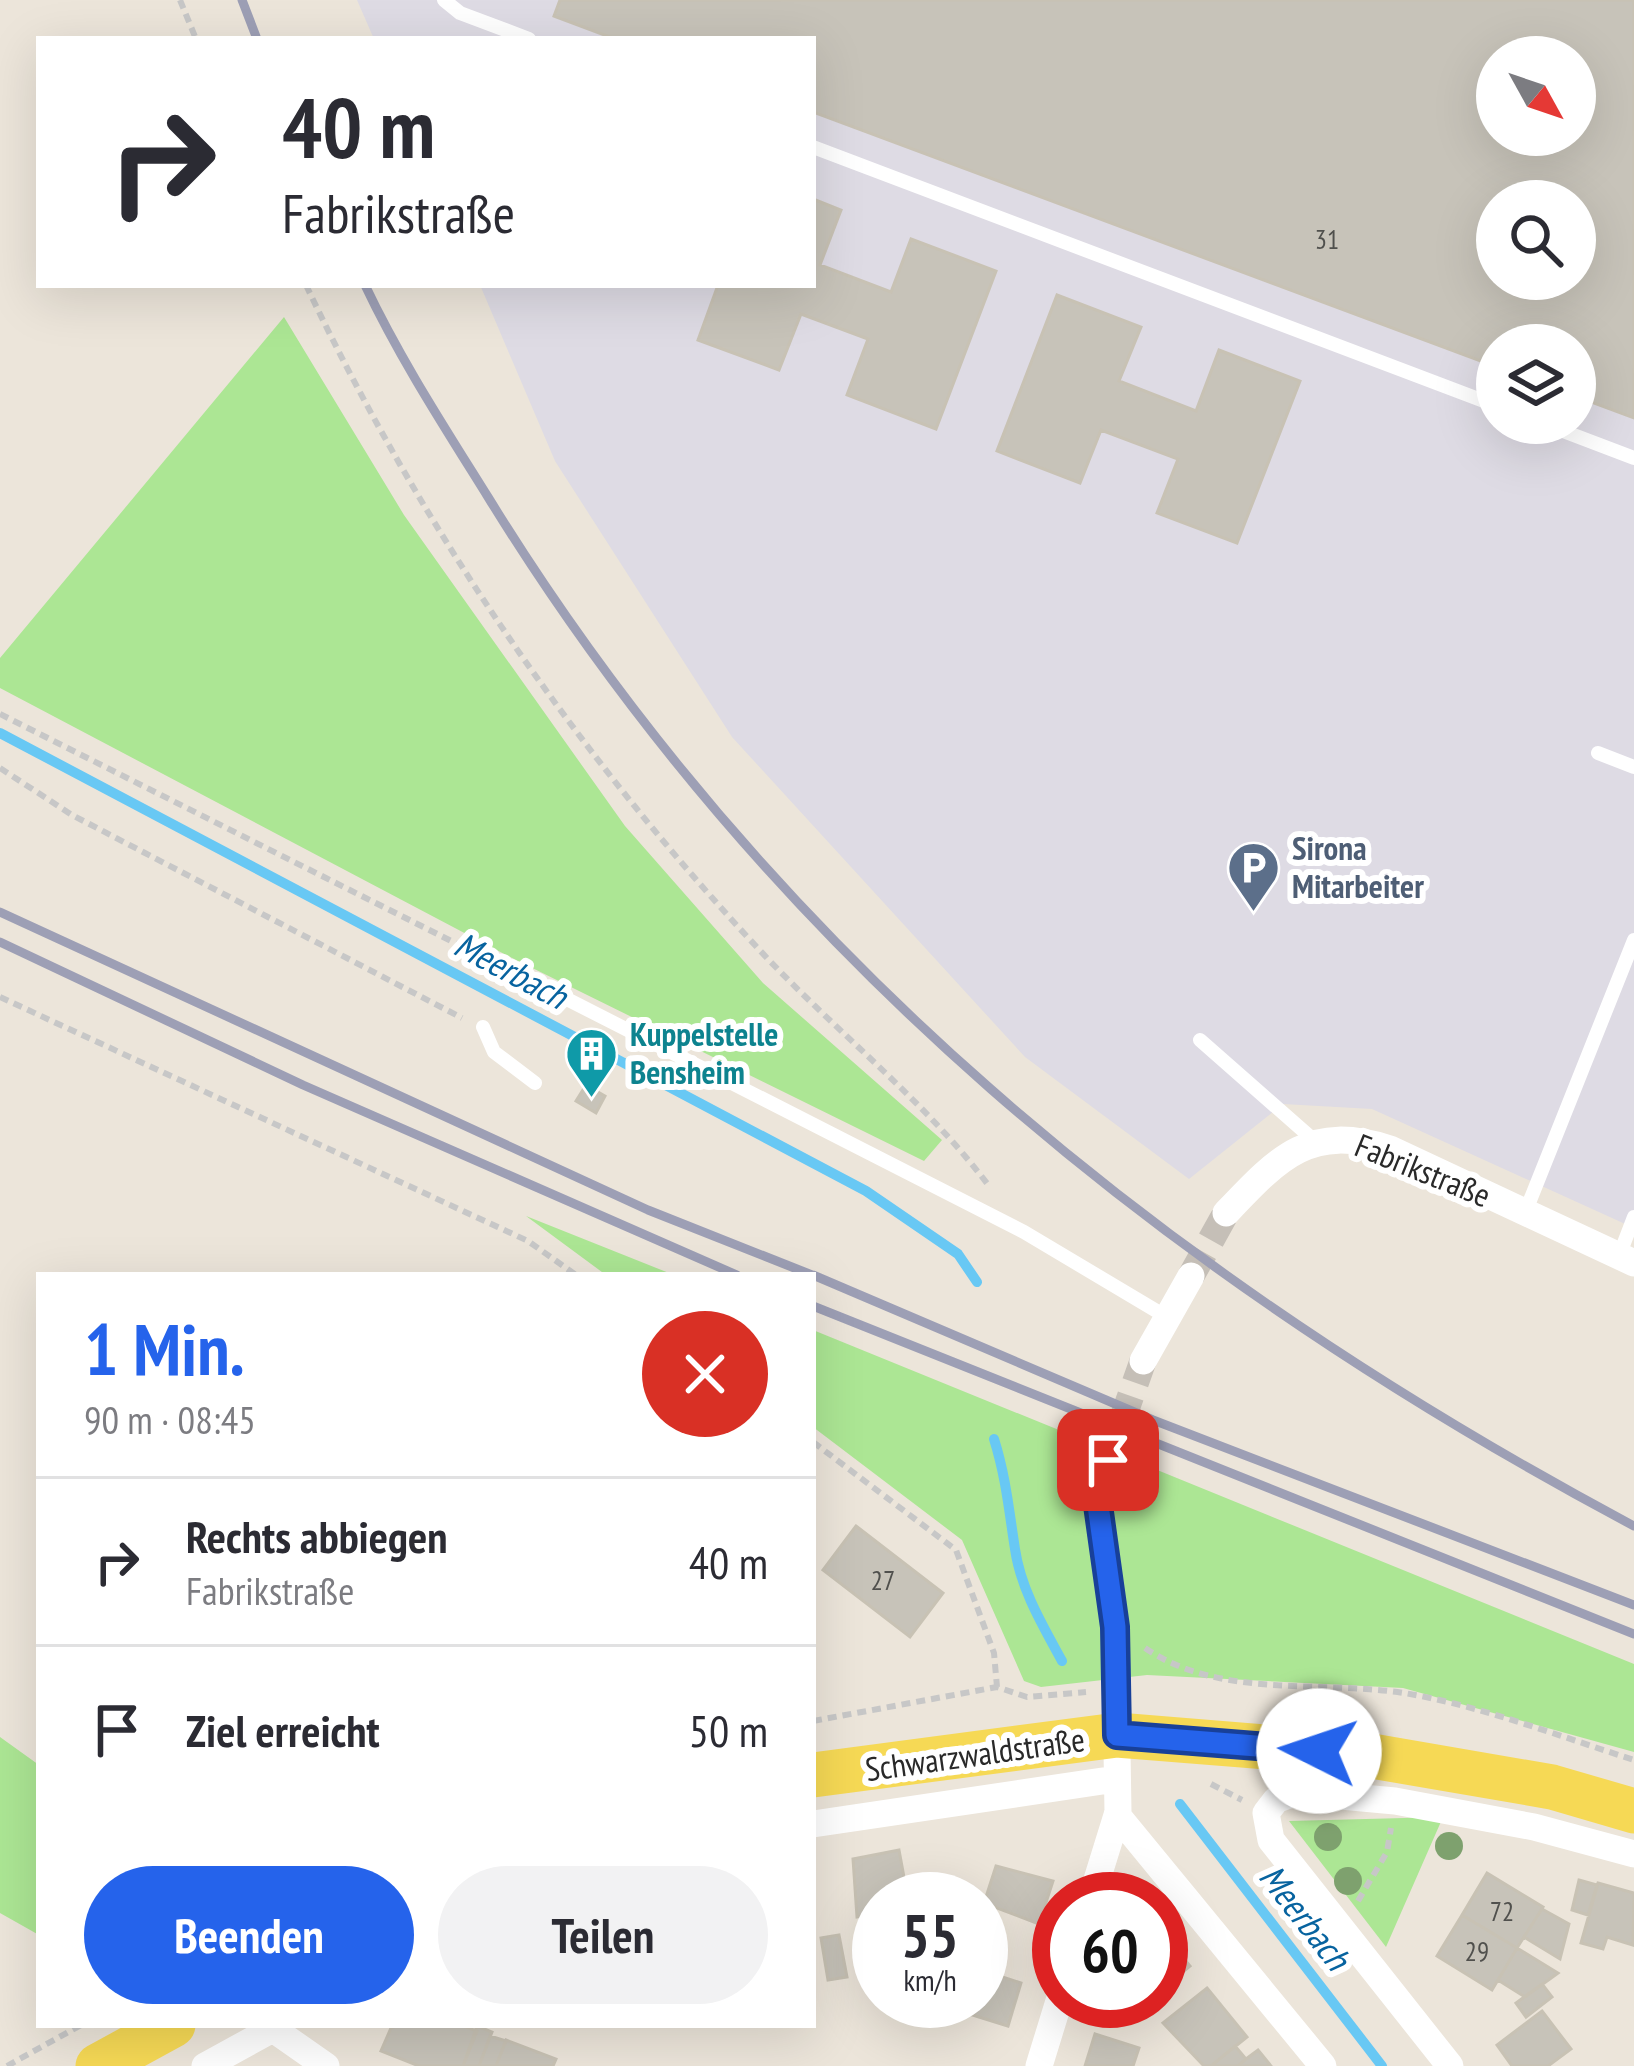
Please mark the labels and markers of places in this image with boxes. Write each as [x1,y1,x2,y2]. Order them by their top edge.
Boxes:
place label: Sirona Mitarbeiter [1292,826,1424,907]
parking icon: Sirona Mitarbeiter [1225,839,1281,913]
place label: Kuppelstelle Bensheim [630,1012,778,1093]
building icon: Kuppelstelle Bensheim [563,1025,619,1099]
pin [1057,1409,1159,1511]

